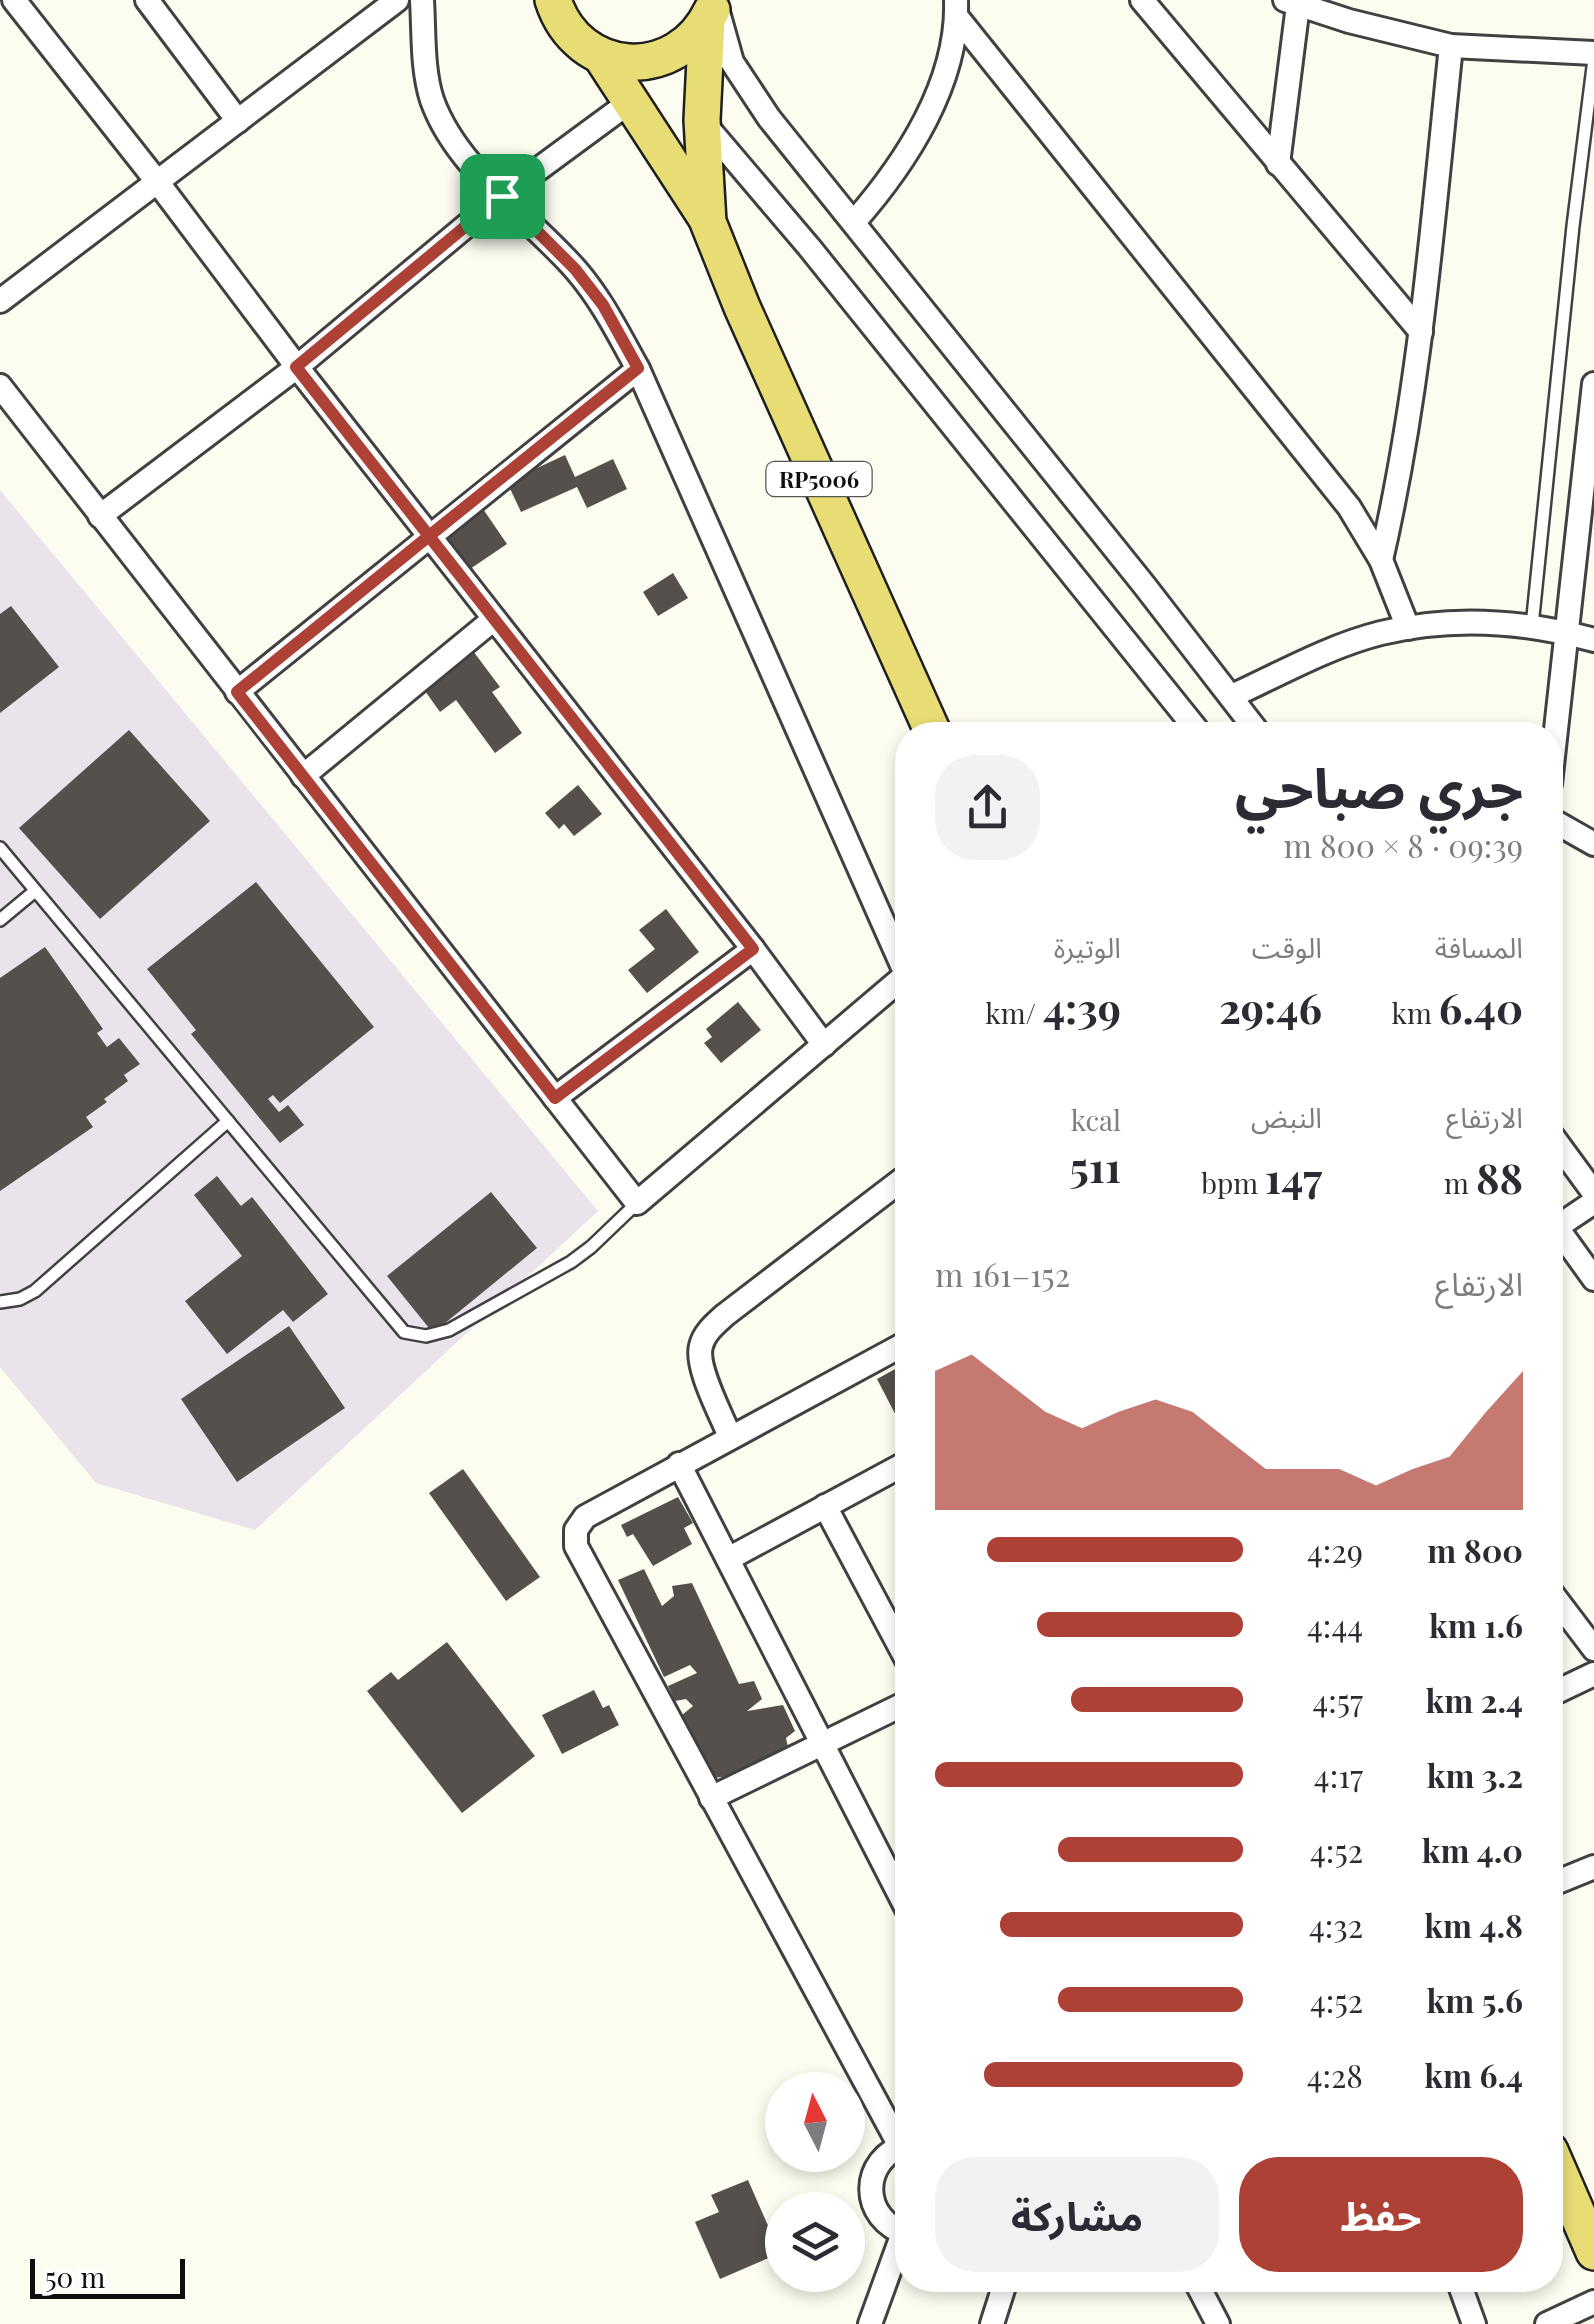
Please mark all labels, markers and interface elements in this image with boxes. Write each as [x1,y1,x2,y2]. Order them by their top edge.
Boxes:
pin [460,154,545,239]
icon: arrive [475,169,530,224]
road number: RP5006 [766,462,872,496]
text: جري صباحي [1235,748,1523,822]
button: share [935,755,1040,860]
text: 09:39 · 8 × 800 m [1284,823,1523,866]
text: الوتيرة [1054,928,1121,965]
text: الوقت [1252,928,1322,965]
text: المسافة [1435,928,1523,965]
text: 4:39 [1043,979,1121,1035]
text: 29:46 [1219,979,1322,1035]
text: 6.40 [1439,979,1523,1035]
text: /km [985,994,1043,1031]
text: km [1392,994,1439,1031]
text: النبض [1251,1098,1322,1135]
text: الارتفاع [1446,1098,1523,1135]
text: kcal [1071,1101,1121,1138]
text: 511 [1070,1138,1121,1194]
text: 147 [1265,1149,1322,1205]
text: 88 [1476,1149,1523,1205]
text: bpm [1201,1164,1265,1201]
text: m [1444,1164,1476,1201]
text: 152–161 m [935,1252,1070,1295]
text: الارتفاع [1435,1261,1523,1304]
text: 4:29 [1307,1528,1363,1571]
text: 800 m [1427,1528,1523,1571]
text: 4:44 [1307,1603,1363,1646]
text: 1.6 km [1429,1603,1523,1646]
text: 4:57 [1312,1678,1363,1721]
text: 2.4 km [1426,1678,1523,1721]
text: 4:17 [1314,1753,1363,1796]
text: 3.2 km [1427,1753,1523,1796]
text: 4:52 [1310,1828,1363,1871]
text: 4.0 km [1422,1828,1523,1871]
text: 4:32 [1309,1903,1363,1946]
text: 4.8 km [1424,1903,1523,1946]
text: 4:52 [1310,1978,1363,2021]
text: 5.6 km [1427,1978,1523,2021]
text: 4:28 [1307,2053,1363,2096]
text: 6.4 km [1424,2053,1523,2096]
north arrow [765,2072,865,2172]
map controls [765,2072,865,2292]
button: مشاركة [935,2157,1219,2272]
button: حفظ [1239,2157,1523,2272]
button: layers [765,2192,865,2292]
scale bar [30,2254,185,2298]
text: 50 m [45,2258,105,2295]

